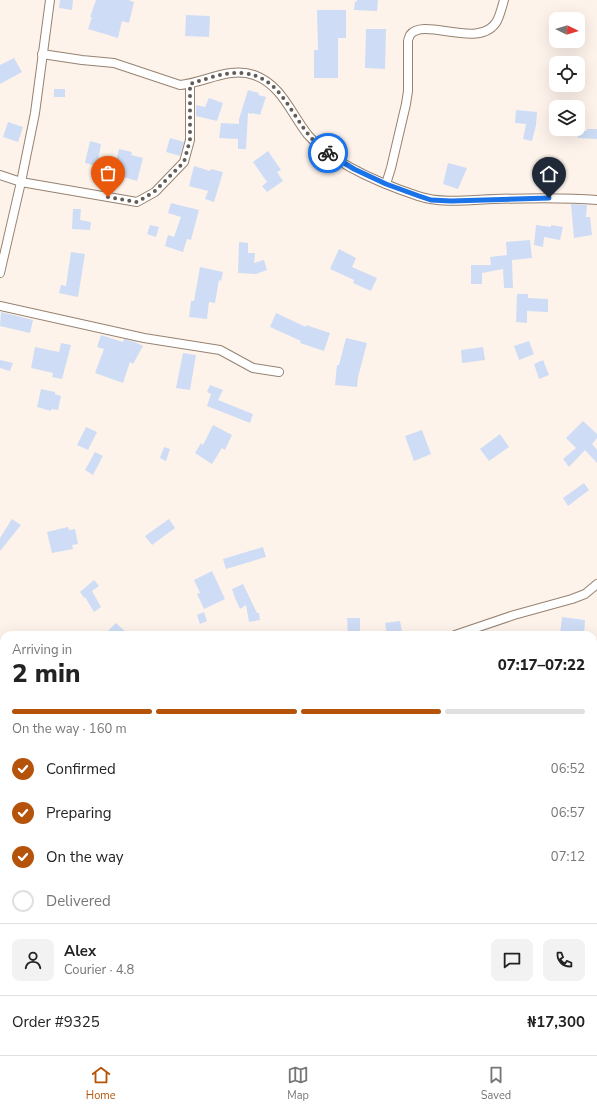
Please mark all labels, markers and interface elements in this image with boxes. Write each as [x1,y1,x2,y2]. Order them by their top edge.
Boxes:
north arrow [549,12,585,48]
map controls [549,12,585,136]
button: locate [549,56,585,92]
button: layers [549,100,585,136]
courier [308,133,348,173]
icon: bike [317,142,339,164]
pin [91,156,125,197]
pin [532,157,566,198]
icon: bag [97,162,119,184]
icon: home [538,163,560,185]
text: Arriving in [12,641,72,659]
text: 07:17–07:22 [498,655,585,675]
text: 2 min [12,656,80,691]
text: On the way · 160 m [12,720,127,738]
icon: check [12,758,34,780]
text: Confirmed [46,759,116,779]
text: 06:52 [551,760,585,778]
icon: check [12,802,34,824]
text: Preparing [46,803,111,823]
text: 06:57 [551,804,585,822]
icon: check [12,846,34,868]
text: On the way [46,847,124,867]
text: 07:12 [551,848,585,866]
text: Delivered [46,891,111,911]
button: person [12,939,54,981]
button: chat [491,939,533,981]
button: phone [543,939,585,981]
text: Alex [64,941,96,961]
text: Courier · 4.8 [64,961,134,979]
text: Order #9325 [12,1012,100,1032]
text: ₦17,300 [527,1012,585,1032]
tab: Home [86,1064,116,1103]
tab: Map [287,1064,309,1103]
tab: Saved [481,1064,511,1103]

